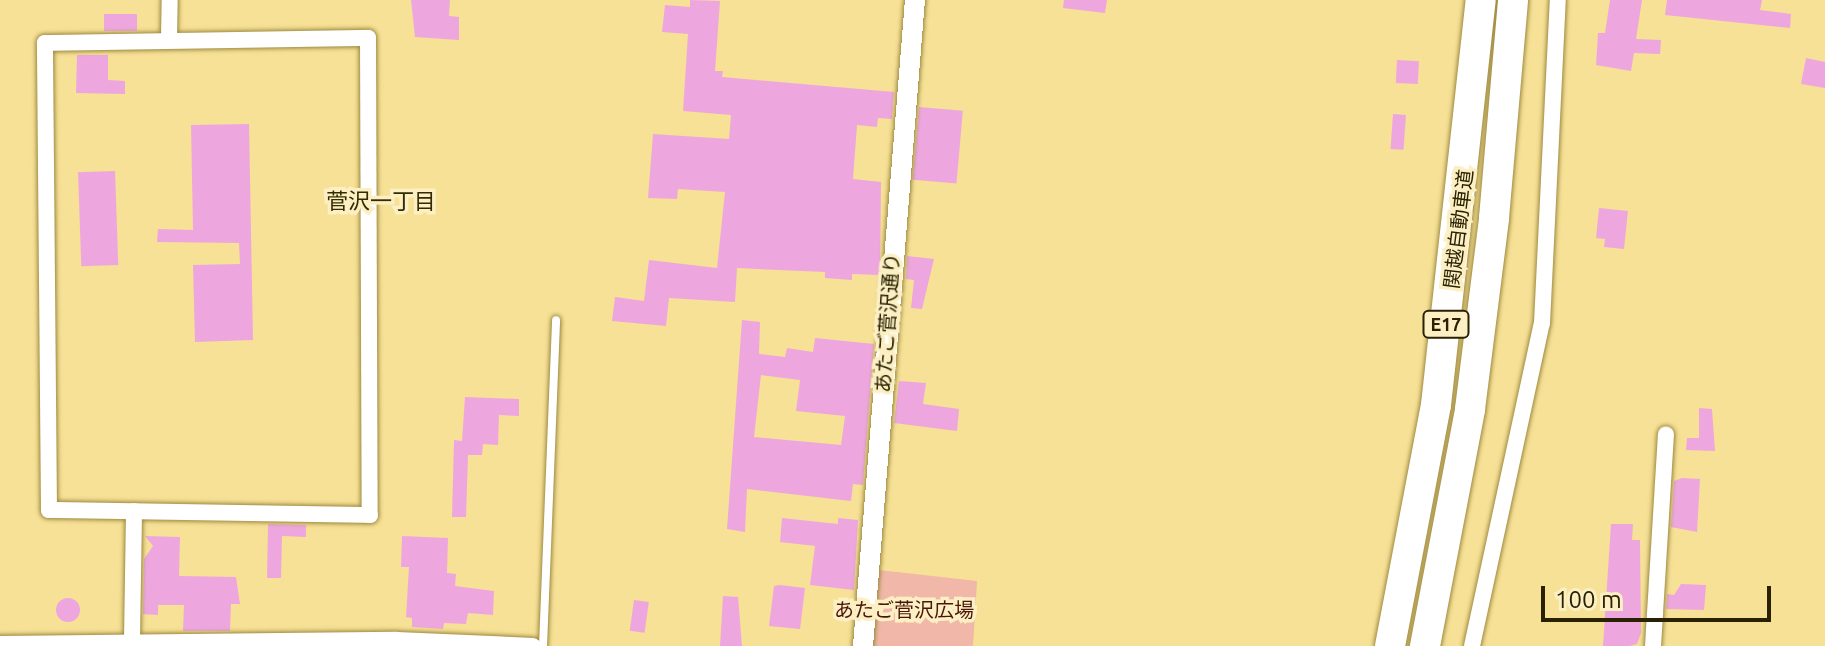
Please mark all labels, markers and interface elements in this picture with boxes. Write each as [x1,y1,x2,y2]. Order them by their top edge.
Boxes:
street label: 関越自動車道 [1439,168,1477,290]
district label: 菅沢一丁目 [326,188,436,214]
street label: あたご菅沢通り [870,252,904,394]
road number: E17 [1422,310,1470,338]
scale bar [1545,570,1775,620]
text: 100 m [1555,586,1622,613]
park label: あたご菅沢広場 [834,597,974,621]

